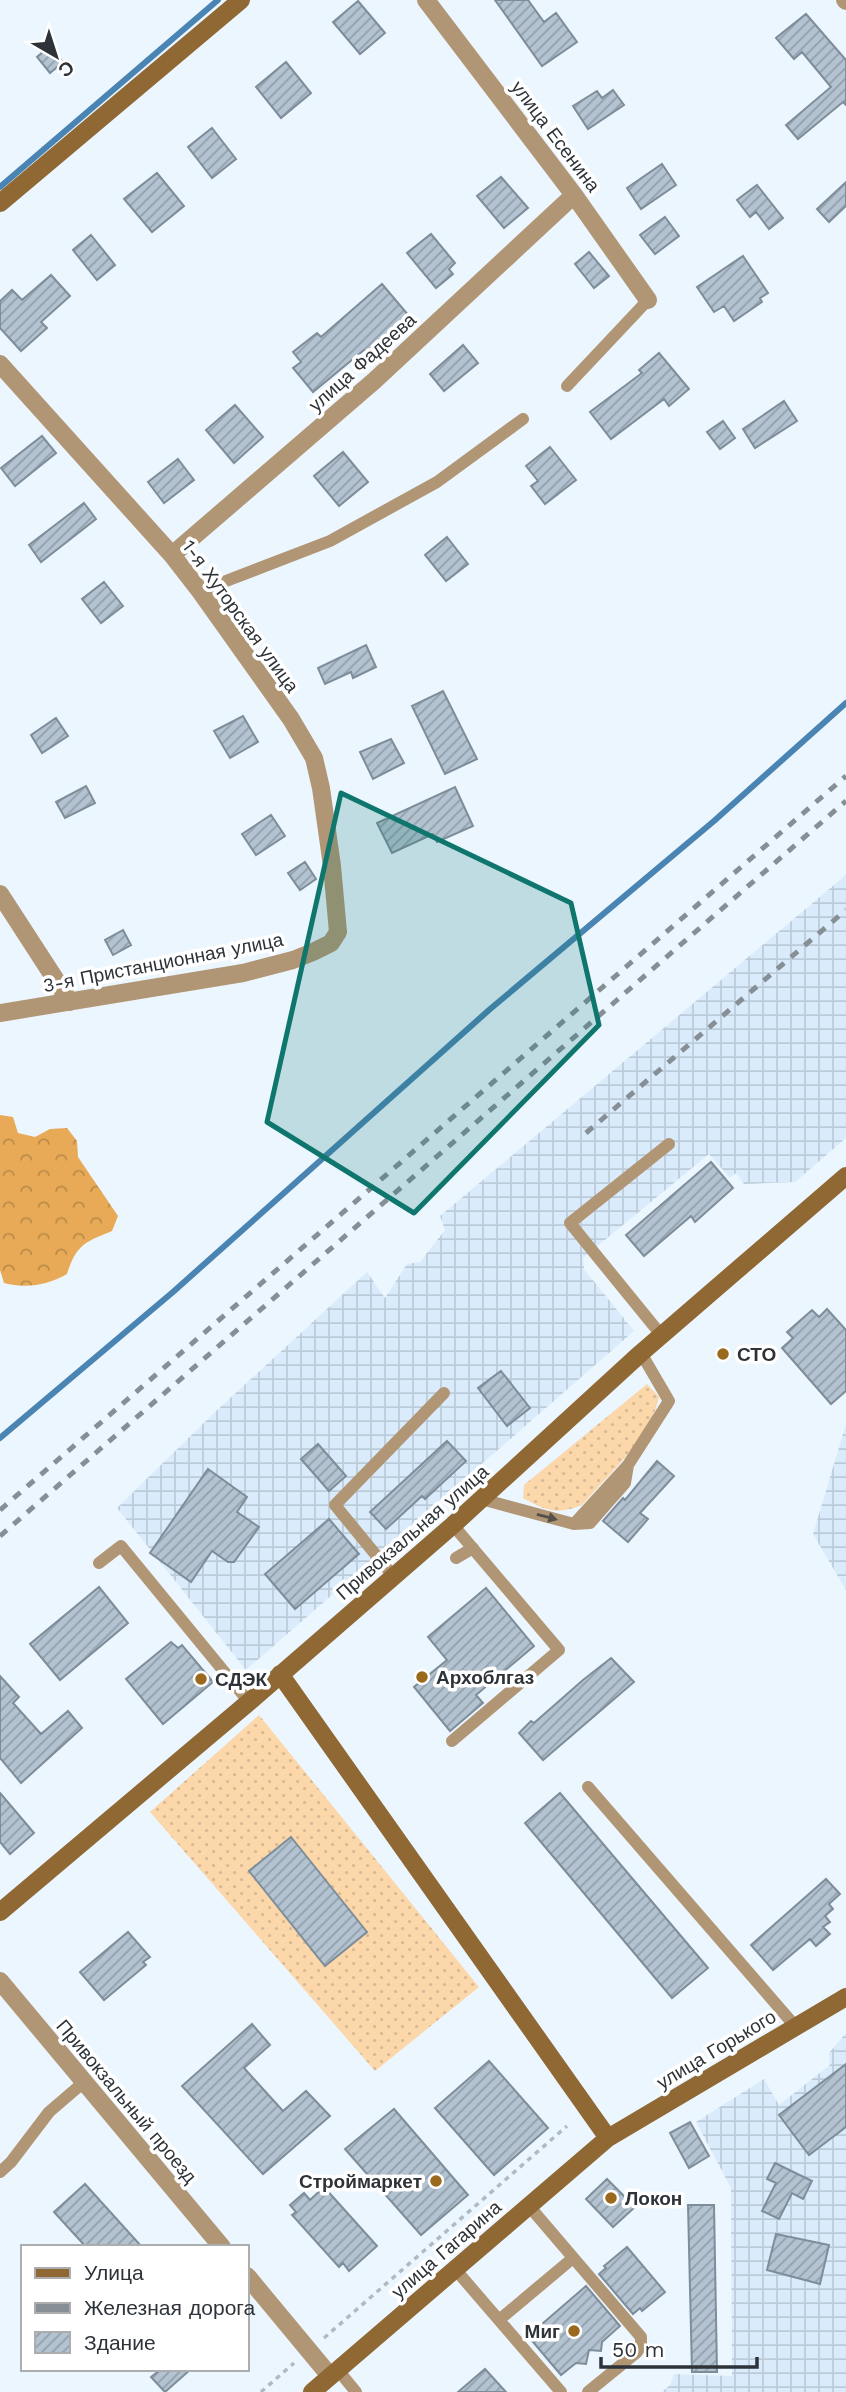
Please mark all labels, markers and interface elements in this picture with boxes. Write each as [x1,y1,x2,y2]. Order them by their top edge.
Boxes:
north arrow [21,21,91,91]
text: С [54,56,79,82]
street label: улица Есенина [506,76,605,197]
street label: улица Фадеева [304,308,421,417]
street label: 1-я Хуторская улица [177,535,304,697]
street label: 3-я Пристанционная улица [41,928,285,997]
place label: СТО [737,1343,776,1366]
marker: СТО [715,1346,731,1362]
street label: Привокзальная улица [332,1460,493,1605]
one-way arrow [536,1512,558,1523]
place label: Архоблгаз [436,1666,534,1689]
place label: СДЭК [215,1668,268,1691]
marker: Архоблгаз [414,1669,430,1685]
marker: СДЭК [193,1671,209,1687]
street label: улица Горького [653,2005,780,2094]
street label: Привокзальный проезд [52,2015,202,2188]
place label: Строймаркет [299,2170,422,2193]
marker: Строймаркет [428,2173,444,2189]
place label: Локон [625,2187,682,2210]
marker: Локон [603,2190,619,2206]
street label: улица Гагарина [387,2195,506,2303]
legend [21,2245,248,2371]
text: Улица [84,2260,144,2285]
text: Железная дорога [84,2295,256,2320]
place label: Миг [525,2320,560,2343]
marker: Миг [566,2323,582,2339]
scale bar [601,2326,757,2370]
text: Здание [84,2330,156,2355]
text: 50 m [612,2337,664,2362]

